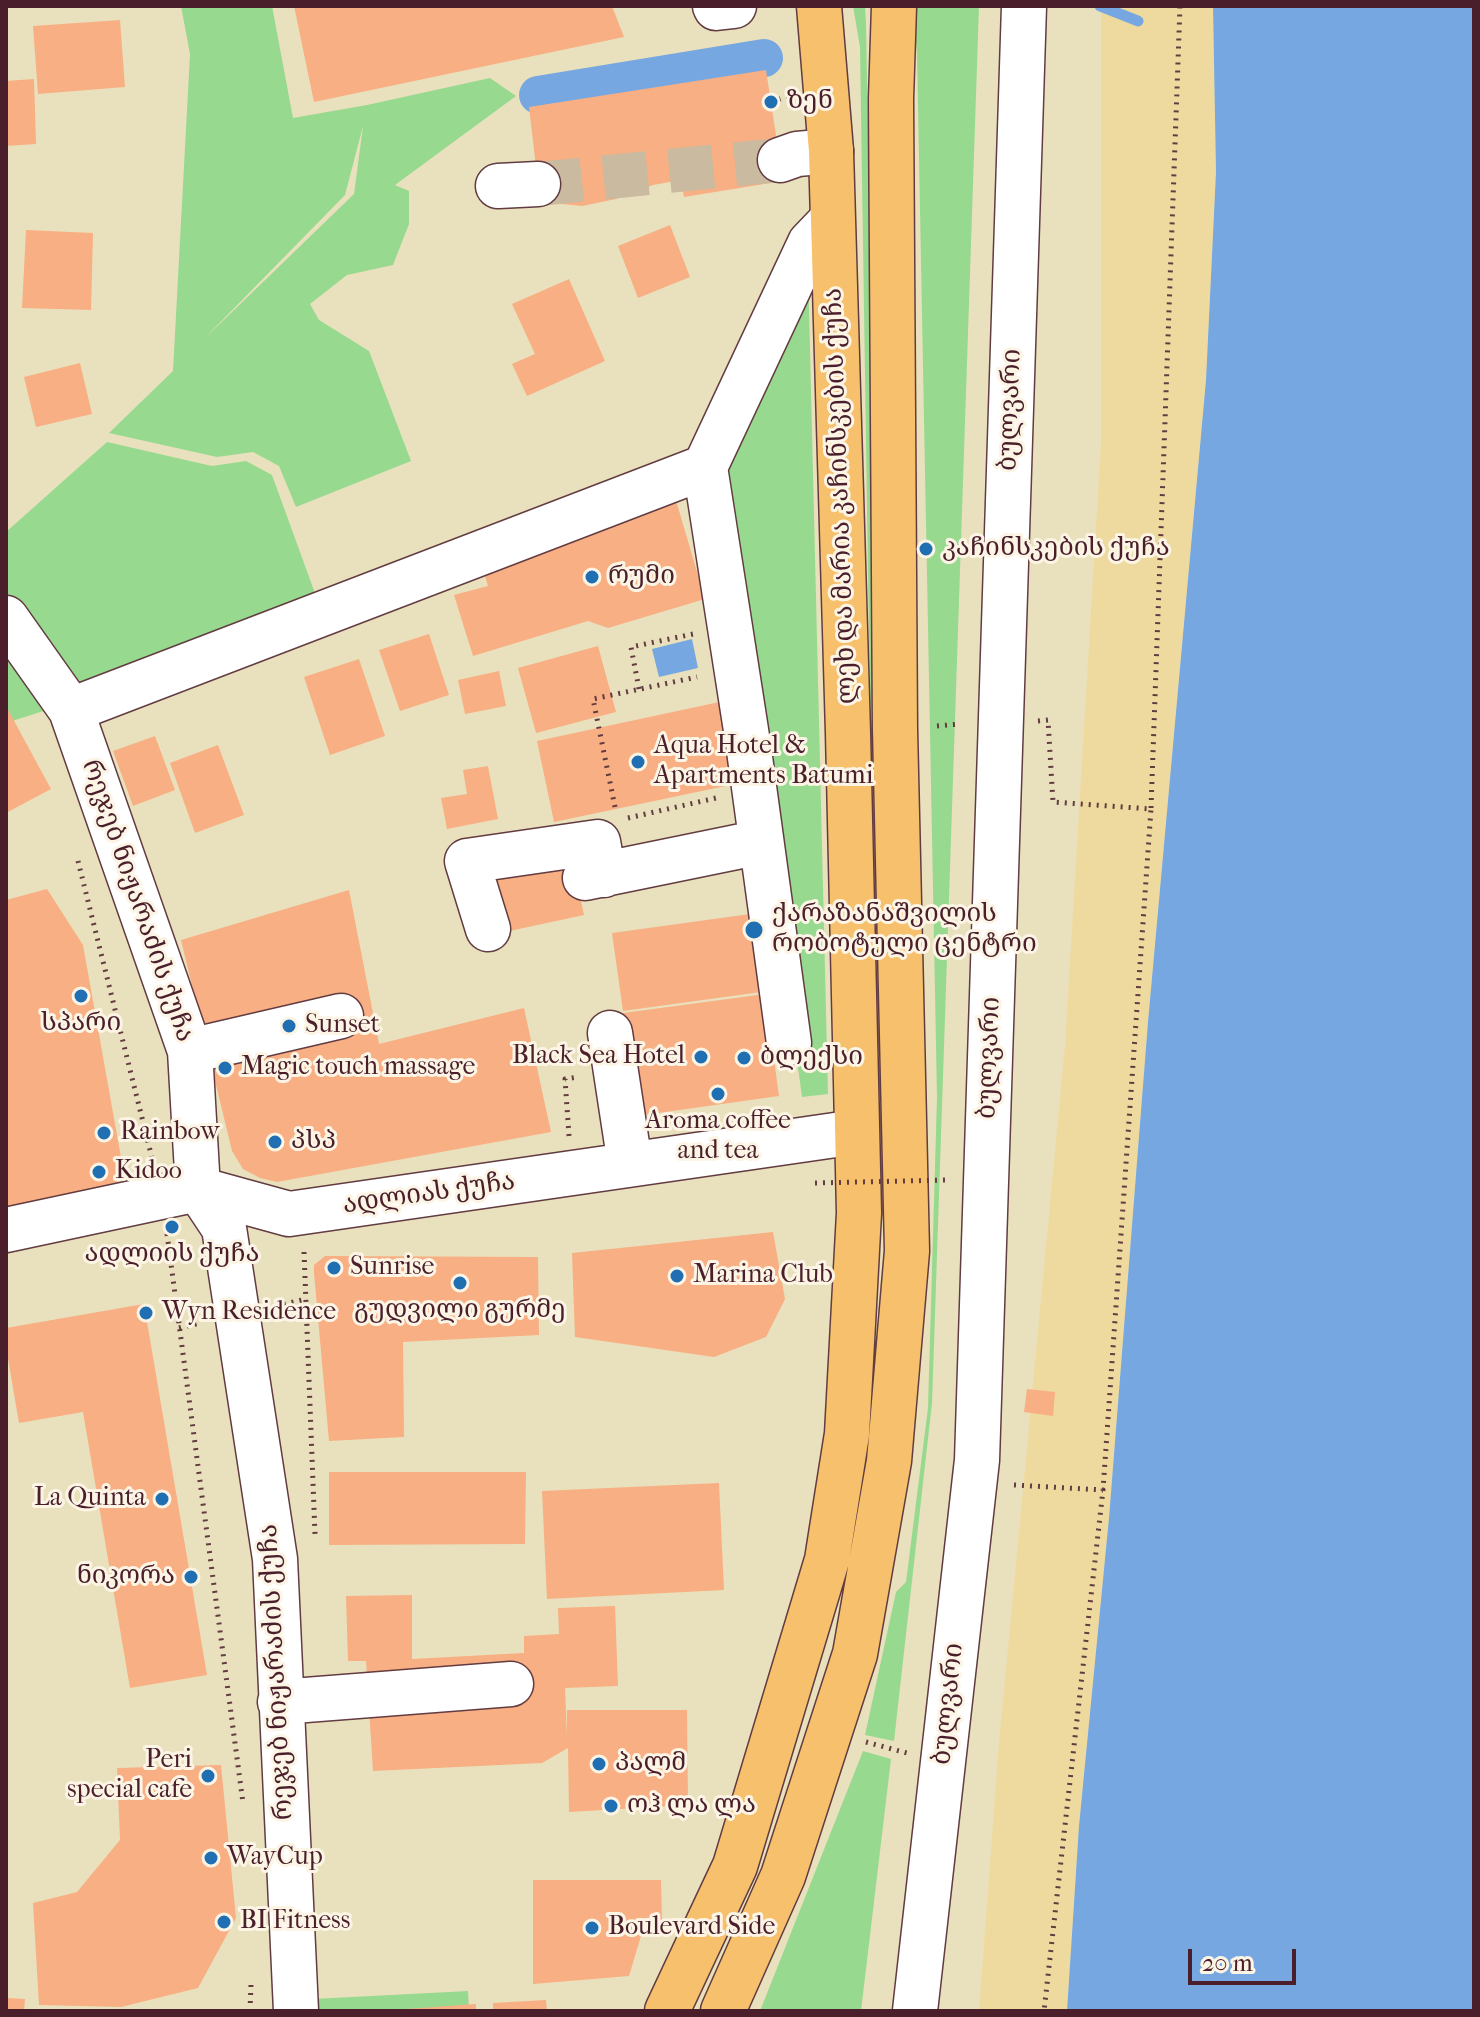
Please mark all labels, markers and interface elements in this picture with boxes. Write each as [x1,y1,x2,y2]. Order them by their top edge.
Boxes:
place label: ზენ [787,86,833,118]
marker: ზენ [762,93,780,111]
street label: ლეხ და მარია კაჩინსკების ქუჩა [818,287,864,705]
street label: ბულვარი [993,348,1029,472]
place label: კაჩინსკების ქუჩა [942,533,1170,565]
marker: კაჩინსკების ქუჩა [917,540,935,558]
place label: რუმი [608,561,675,593]
marker: რუმი [583,568,601,586]
place label: Aqua Hotel & Apartments Batumi [654,731,873,792]
marker: Aqua Hotel & Apartments Batumi [629,753,647,771]
street label: რეჯებ ნიჟარაძის ქუჩა [74,756,200,1046]
place label: ქარაზანაშვილის რობოტული ცენტრი [772,899,1037,960]
marker: ქარაზანაშვილის რობოტული ცენტრი [743,919,765,941]
marker: სპარი [72,987,90,1005]
street label: ბულვარი [972,996,1008,1120]
place label: სპარი [41,1008,121,1040]
place label: Sunset [305,1010,380,1042]
marker: Sunset [280,1017,298,1035]
place label: Black Sea Hotel [512,1041,685,1073]
place label: ბლექსი [760,1042,863,1074]
marker: Black Sea Hotel [692,1048,710,1066]
marker: ბლექსი [735,1049,753,1067]
place label: Magic touch massage [241,1052,475,1084]
marker: Magic touch massage [216,1059,234,1077]
marker: Aroma coffee and tea [709,1085,727,1103]
place label: Aroma coffee and tea [645,1106,791,1168]
place label: Rainbow [120,1117,220,1149]
marker: Rainbow [95,1124,113,1142]
place label: პსპ [291,1126,336,1158]
marker: პსპ [266,1133,284,1151]
place label: Kidoo [115,1156,182,1188]
marker: Kidoo [90,1163,108,1181]
street label: ადლიას ქუჩა [341,1166,517,1222]
marker: ადლიის ქუჩა [163,1218,181,1236]
place label: ადლიის ქუჩა [85,1239,259,1271]
place label: Sunrise [350,1252,434,1284]
marker: Sunrise [325,1259,343,1277]
place label: Marina Club [693,1260,833,1292]
marker: Marina Club [668,1267,686,1285]
marker: გუდვილი გურმე [451,1274,469,1292]
place label: გუდვილი გურმე [354,1295,566,1327]
place label: Wyn Residence [162,1297,336,1329]
marker: Wyn Residence [137,1304,155,1322]
place label: La Quinta [34,1483,146,1515]
marker: La Quinta [153,1490,171,1508]
street label: რეჯებ ნიჟარაძის ქუჩა [254,1523,300,1821]
place label: ნიკორა [76,1561,175,1593]
marker: ნიკორა [182,1568,200,1586]
street label: ბულვარი [927,1642,971,1766]
place label: Peri special cafe [67,1745,192,1806]
place label: პალმ [615,1748,687,1780]
marker: პალმ [590,1755,608,1773]
marker: Peri special cafe [199,1767,217,1785]
place label: ოჰ ლა ლა [627,1790,756,1822]
marker: ოჰ ლა ლა [602,1797,620,1815]
place label: WayCup [227,1842,323,1874]
marker: WayCup [202,1849,220,1867]
place label: BI Fitness [240,1906,350,1938]
place label: Boulevard Side [608,1912,775,1944]
marker: BI Fitness [215,1913,233,1931]
marker: Boulevard Side [583,1919,601,1937]
scale bar [1192,1933,1300,1983]
text: 20 m [1202,1949,1253,1977]

